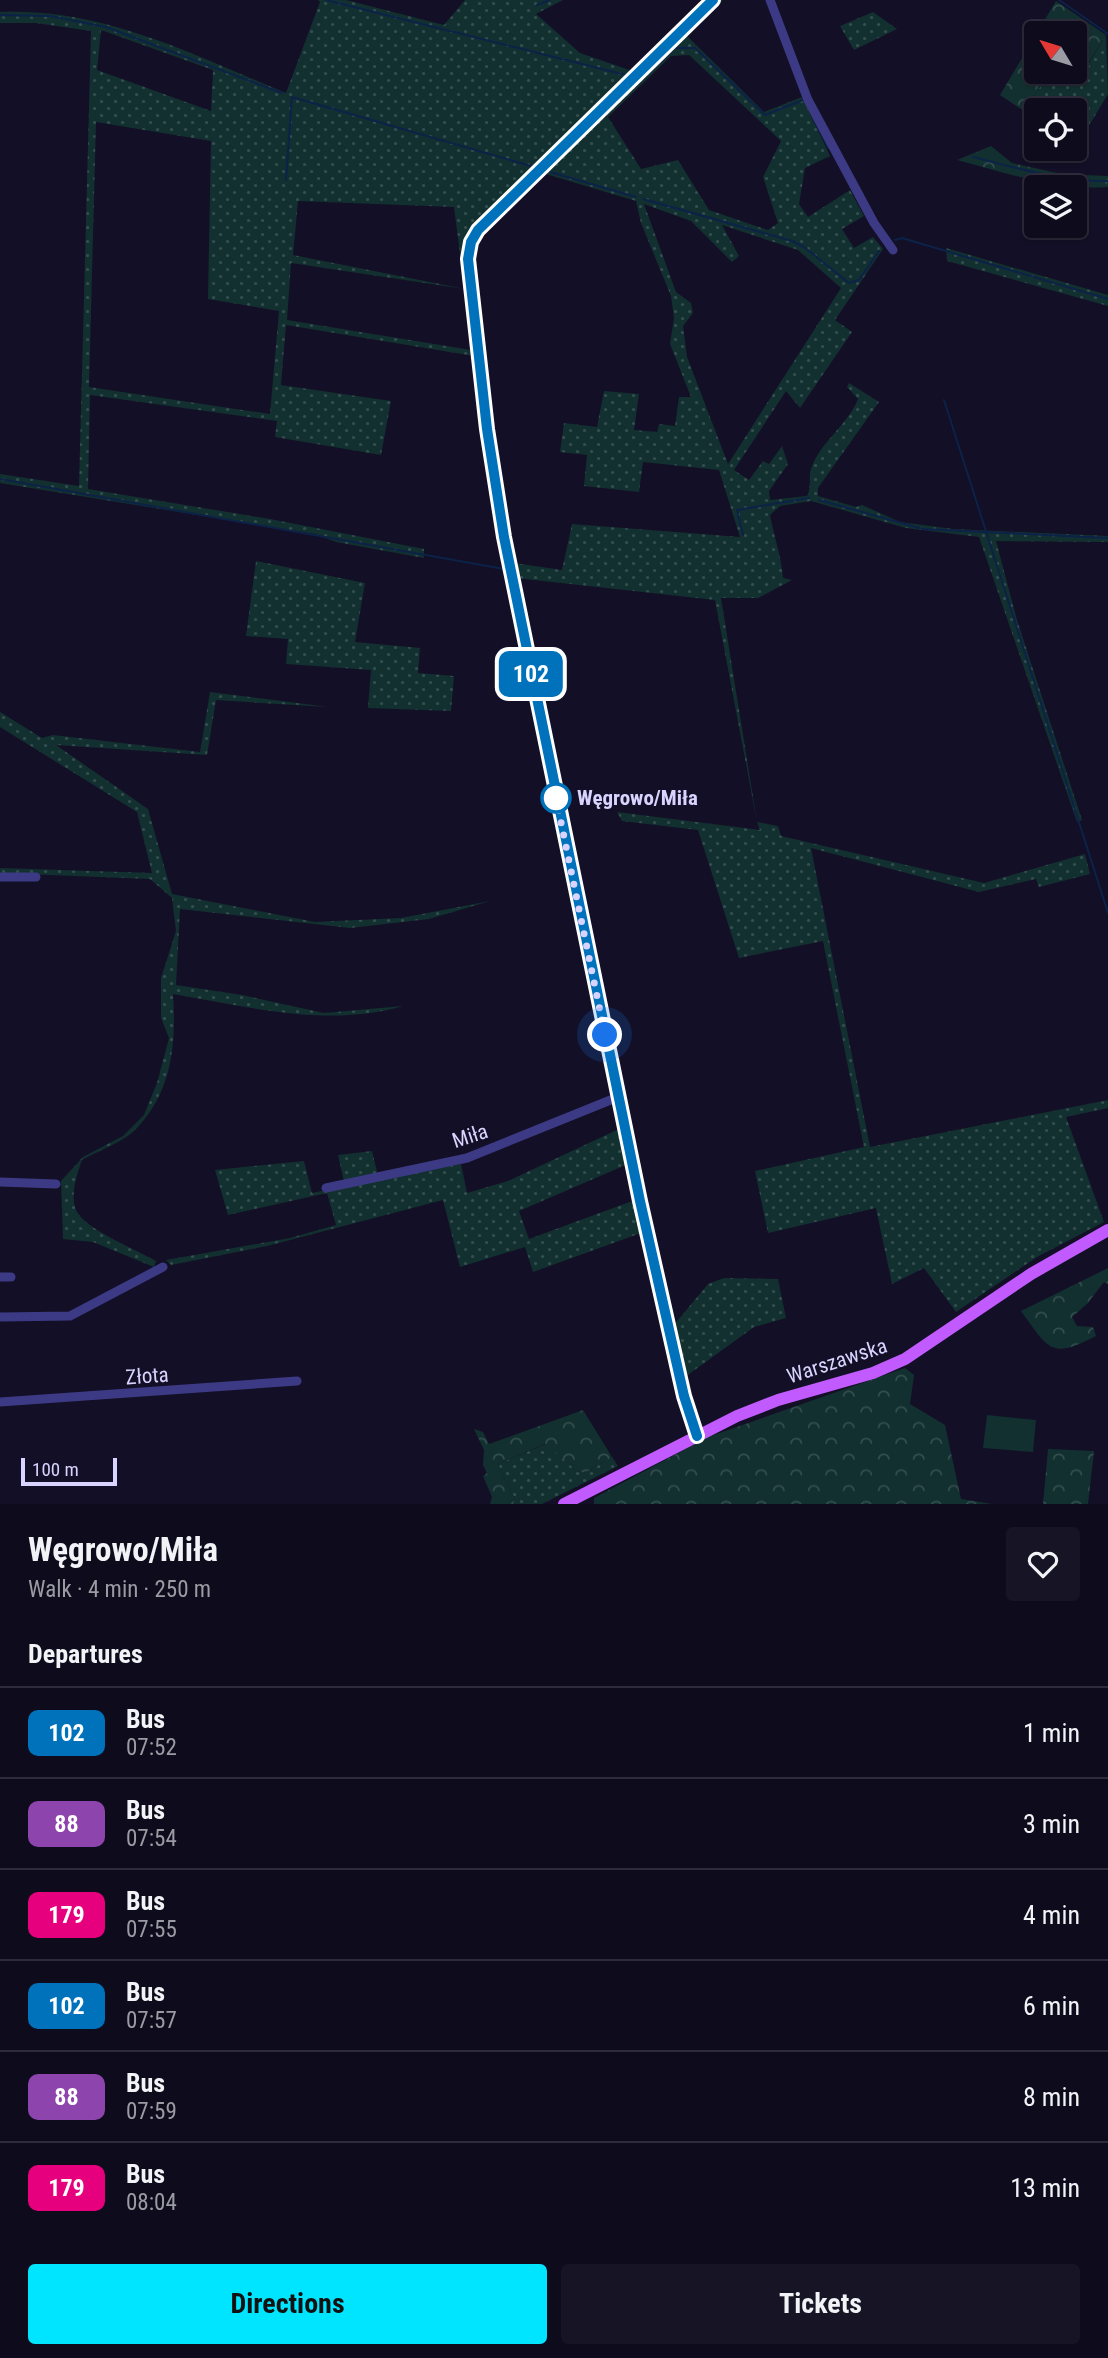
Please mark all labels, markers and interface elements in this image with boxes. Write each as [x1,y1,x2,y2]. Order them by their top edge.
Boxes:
north arrow [1024,21,1087,84]
map controls [1024,21,1087,238]
button: locate [1024,98,1087,161]
button: layers [1024,175,1087,238]
line badge: 102 [491,651,571,697]
text: 102 [513,660,549,688]
marker: Węgrowo/Miła [541,783,571,813]
place label: Węgrowo/Miła [577,786,698,810]
your location [587,1017,622,1052]
street label: Miła [449,1119,491,1153]
street label: Warszawska [784,1334,890,1388]
street label: Złota [125,1363,169,1389]
scale bar [21,1455,117,1487]
text: 100 m [32,1458,79,1481]
button: heart [1006,1527,1080,1601]
text: Węgrowo/Miła [28,1530,218,1569]
text: Walk · 4 min · 250 m [28,1576,211,1603]
text: Departures [28,1639,143,1669]
text: Bus [126,1704,165,1734]
text: 1 min [1023,1718,1080,1748]
text: 102 [48,1719,85,1747]
text: 07:52 [126,1734,177,1761]
text: Bus [126,1795,165,1825]
text: 3 min [1023,1809,1080,1839]
text: 88 [54,1810,79,1838]
text: 07:54 [126,1825,177,1852]
text: Bus [126,1886,165,1916]
text: 4 min [1023,1900,1080,1930]
text: 179 [48,1901,85,1929]
text: 07:55 [126,1916,177,1943]
text: Bus [126,1977,165,2007]
text: 6 min [1023,1991,1080,2021]
text: 102 [48,1992,85,2020]
text: 07:57 [126,2007,177,2034]
text: Bus [126,2068,165,2098]
text: 8 min [1023,2082,1080,2112]
text: 88 [54,2083,79,2111]
text: 07:59 [126,2098,177,2125]
text: Bus [126,2159,165,2189]
text: 13 min [1010,2173,1080,2203]
text: 179 [48,2174,85,2202]
text: 08:04 [126,2189,177,2216]
button: Directions [28,2264,547,2344]
button: Tickets [561,2264,1080,2344]

